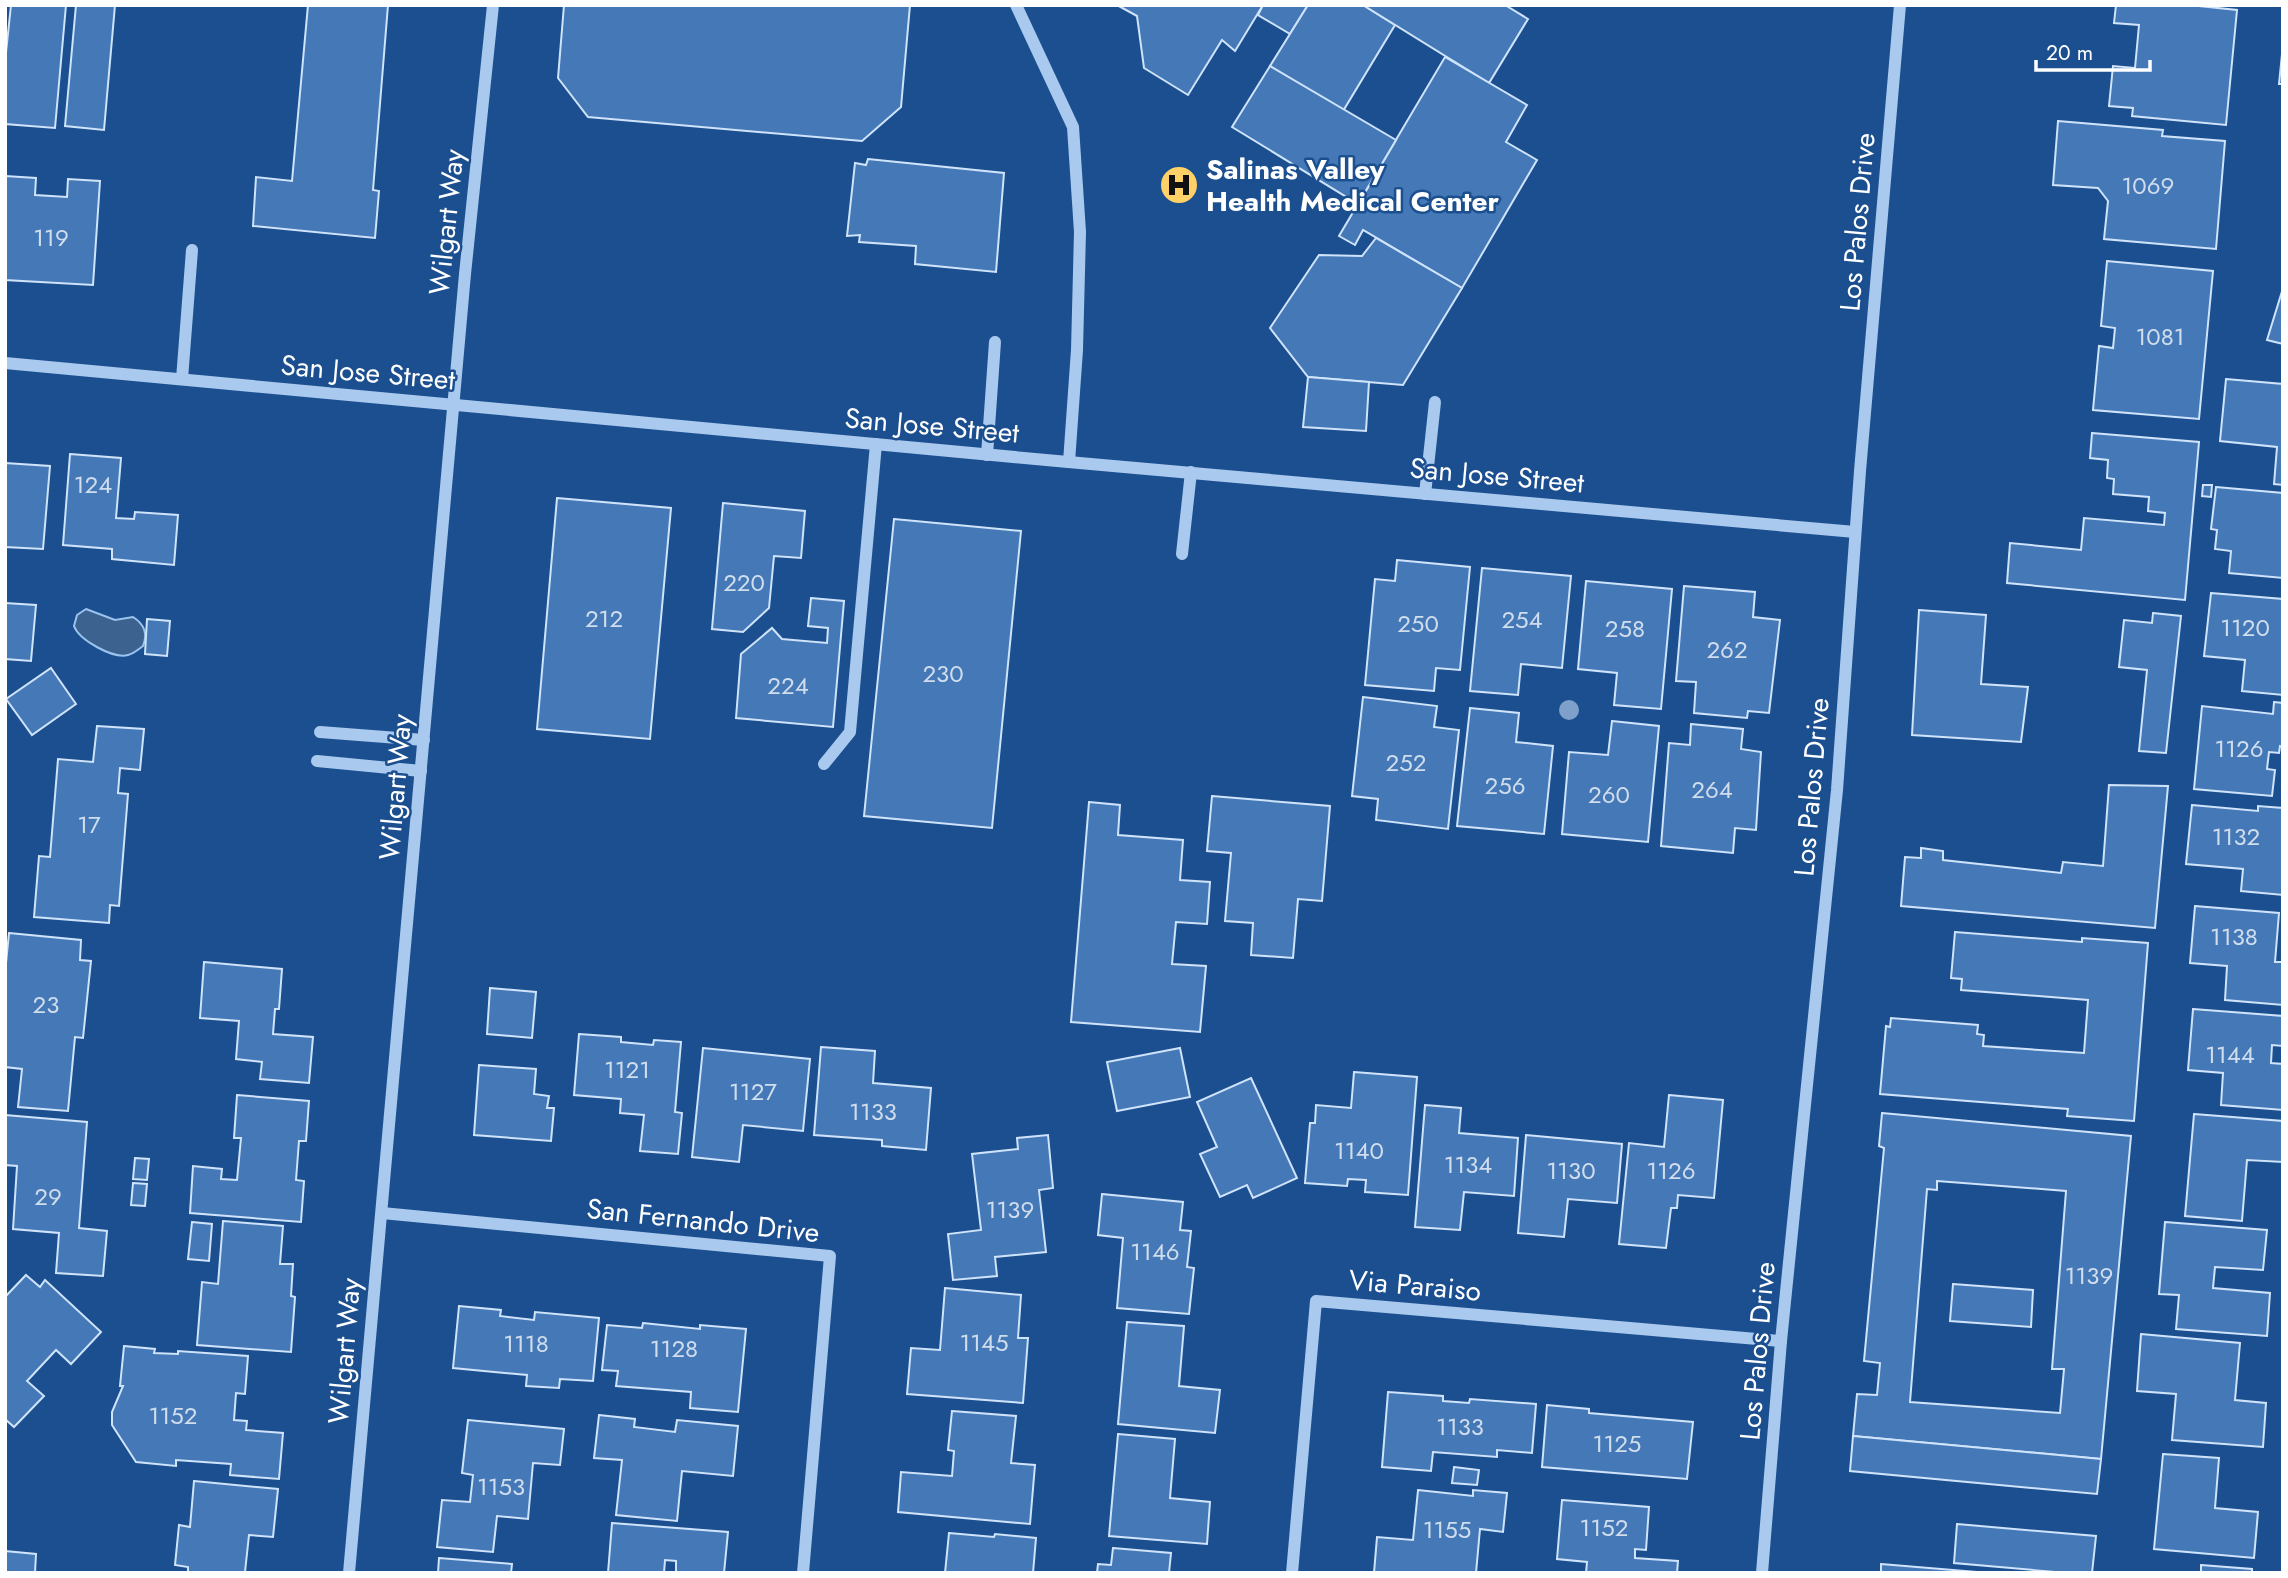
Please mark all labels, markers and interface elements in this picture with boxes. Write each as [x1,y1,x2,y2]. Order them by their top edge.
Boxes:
scale bar [2036,28,2150,72]
text: 20 m [2046,38,2093,68]
street label: Los Palos Drive [1829,131,1886,313]
street label: Wilgart Way [418,147,475,297]
place label: Salinas Valley Health Medical Center [1206,149,1500,222]
hospital icon: Salinas Valley Health Medical Center [1158,164,1200,206]
house number: 1069 [2122,168,2174,203]
house number: 119 [33,220,69,255]
house number: 1081 [2135,319,2185,354]
street label: San Jose Street [279,344,457,401]
street label: San Jose Street [843,397,1021,454]
street label: San Jose Street [1408,447,1586,504]
house number: 124 [74,467,112,502]
house number: 220 [723,565,765,600]
house number: 212 [585,601,623,636]
house number: 254 [1501,602,1543,637]
house number: 250 [1397,606,1439,641]
house number: 1120 [2220,610,2270,645]
house number: 258 [1605,611,1645,646]
house number: 262 [1706,632,1748,667]
house number: 230 [922,656,964,691]
house number: 224 [767,668,809,703]
street label: Los Palos Drive [1783,696,1840,878]
street label: Wilgart Way [369,712,422,862]
house number: 1126 [2214,731,2264,766]
house number: 252 [1386,745,1426,780]
house number: 256 [1484,768,1526,803]
house number: 264 [1691,772,1733,807]
house number: 260 [1588,777,1630,812]
house number: 17 [77,807,101,842]
house number: 1132 [2212,819,2260,854]
house number: 1138 [2210,919,2258,954]
house number: 23 [33,987,59,1022]
house number: 1144 [2205,1037,2255,1072]
house number: 1121 [604,1052,650,1087]
house number: 1127 [729,1074,777,1109]
house number: 1133 [849,1094,897,1129]
house number: 1140 [1334,1133,1384,1168]
house number: 1134 [1444,1147,1492,1182]
house number: 1130 [1546,1153,1596,1188]
house number: 1126 [1646,1153,1696,1188]
house number: 29 [34,1179,62,1214]
street label: San Fernando Drive [585,1188,821,1253]
house number: 1139 [986,1192,1034,1227]
house number: 1146 [1130,1234,1180,1269]
house number: 1139 [2065,1258,2113,1293]
street label: Via Paraiso [1347,1259,1483,1312]
street label: Los Palos Drive [1729,1260,1786,1442]
street label: Wilgart Way [318,1276,371,1426]
house number: 1145 [959,1325,1009,1360]
house number: 1118 [503,1326,549,1361]
house number: 1128 [650,1331,698,1366]
house number: 1152 [149,1398,197,1433]
house number: 1133 [1436,1409,1484,1444]
house number: 1125 [1593,1426,1641,1461]
house number: 1153 [477,1469,525,1504]
house number: 1152 [1580,1510,1628,1545]
house number: 1155 [1423,1512,1471,1547]

